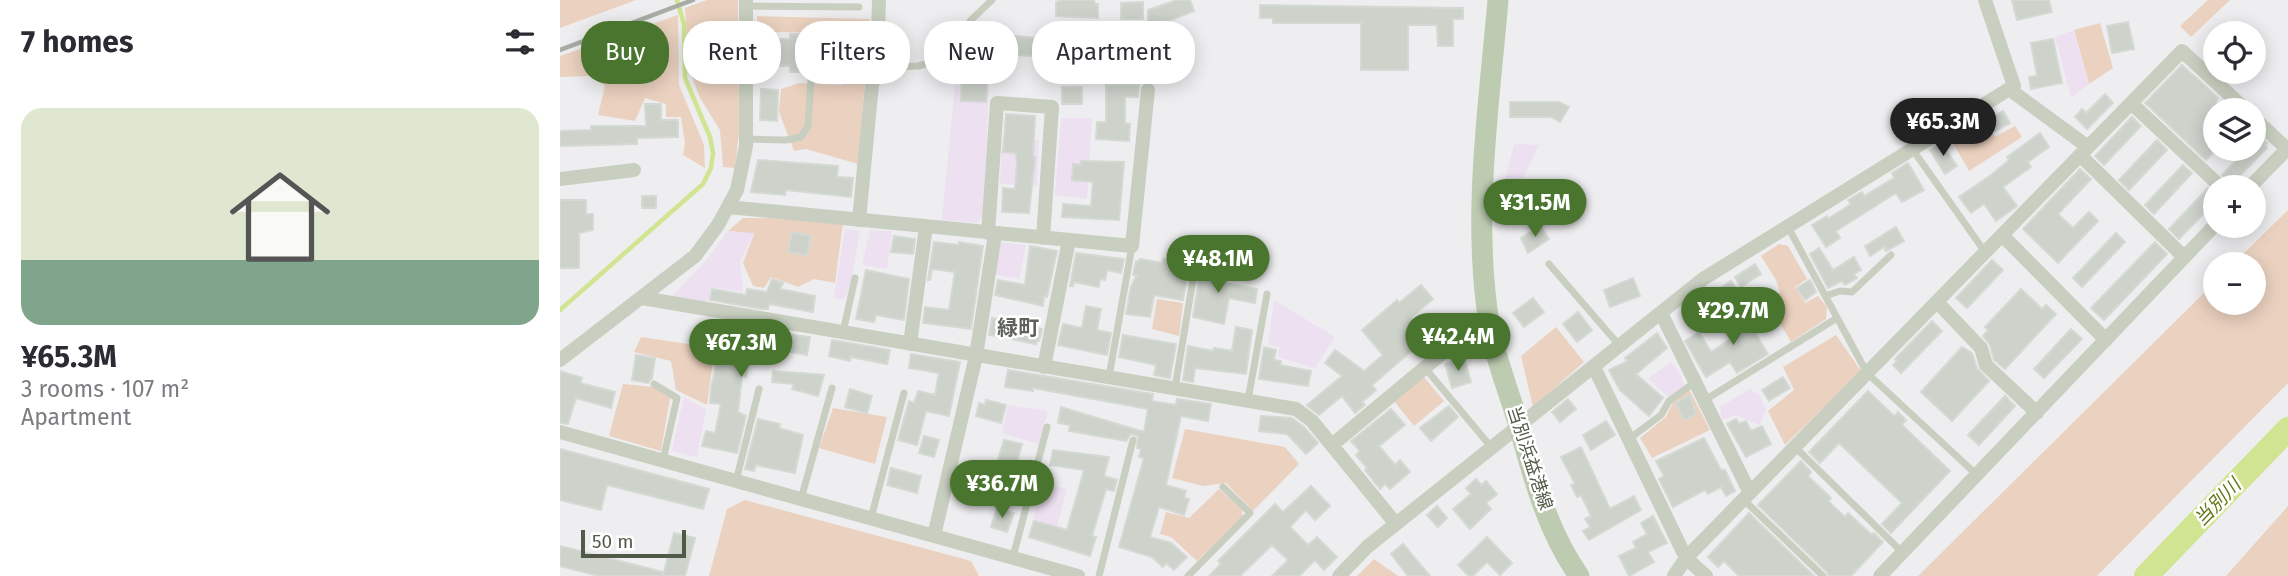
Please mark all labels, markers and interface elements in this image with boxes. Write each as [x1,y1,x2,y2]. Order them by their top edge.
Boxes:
chip: Buy [581,21,669,84]
chip: Rent [683,21,781,84]
chip: Filters [795,21,910,84]
chip: New [924,21,1018,84]
chip: Apartment [1032,21,1195,84]
map controls [2203,21,2266,315]
button: locate [2203,21,2266,84]
icon: filters [501,23,539,61]
text: 7 homes [21,24,133,60]
button: layers [2203,98,2266,161]
pin: ¥65.3M [1886,99,2000,158]
text: ¥65.3M [1906,107,1980,135]
icon: home [217,154,343,280]
button: + [2203,175,2266,238]
pin: ¥31.5M [1478,180,1592,239]
text: ¥31.5M [1499,188,1571,216]
pin: ¥48.1M [1161,236,1275,295]
text: ¥48.1M [1183,244,1253,272]
button: − [2203,252,2266,315]
pin: ¥29.7M [1676,288,1790,347]
text: ¥29.7M [1697,296,1769,324]
pin: ¥42.4M [1401,314,1515,373]
district label: 緑町 [997,315,1039,341]
pin: ¥67.3M [684,320,798,379]
text: ¥42.4M [1421,322,1495,350]
text: ¥67.3M [705,328,777,356]
text: ¥65.3M [21,339,117,375]
text: 3 rooms · 107 m² [21,375,189,403]
text: Apartment [21,403,131,431]
street label: 当別浜益港線 [1503,403,1557,513]
pin: ¥36.7M [945,461,1059,520]
text: ¥36.7M [966,469,1038,497]
water label: 当別川 [2189,472,2247,531]
scale bar [581,527,686,559]
text: 50 m [592,530,633,553]

